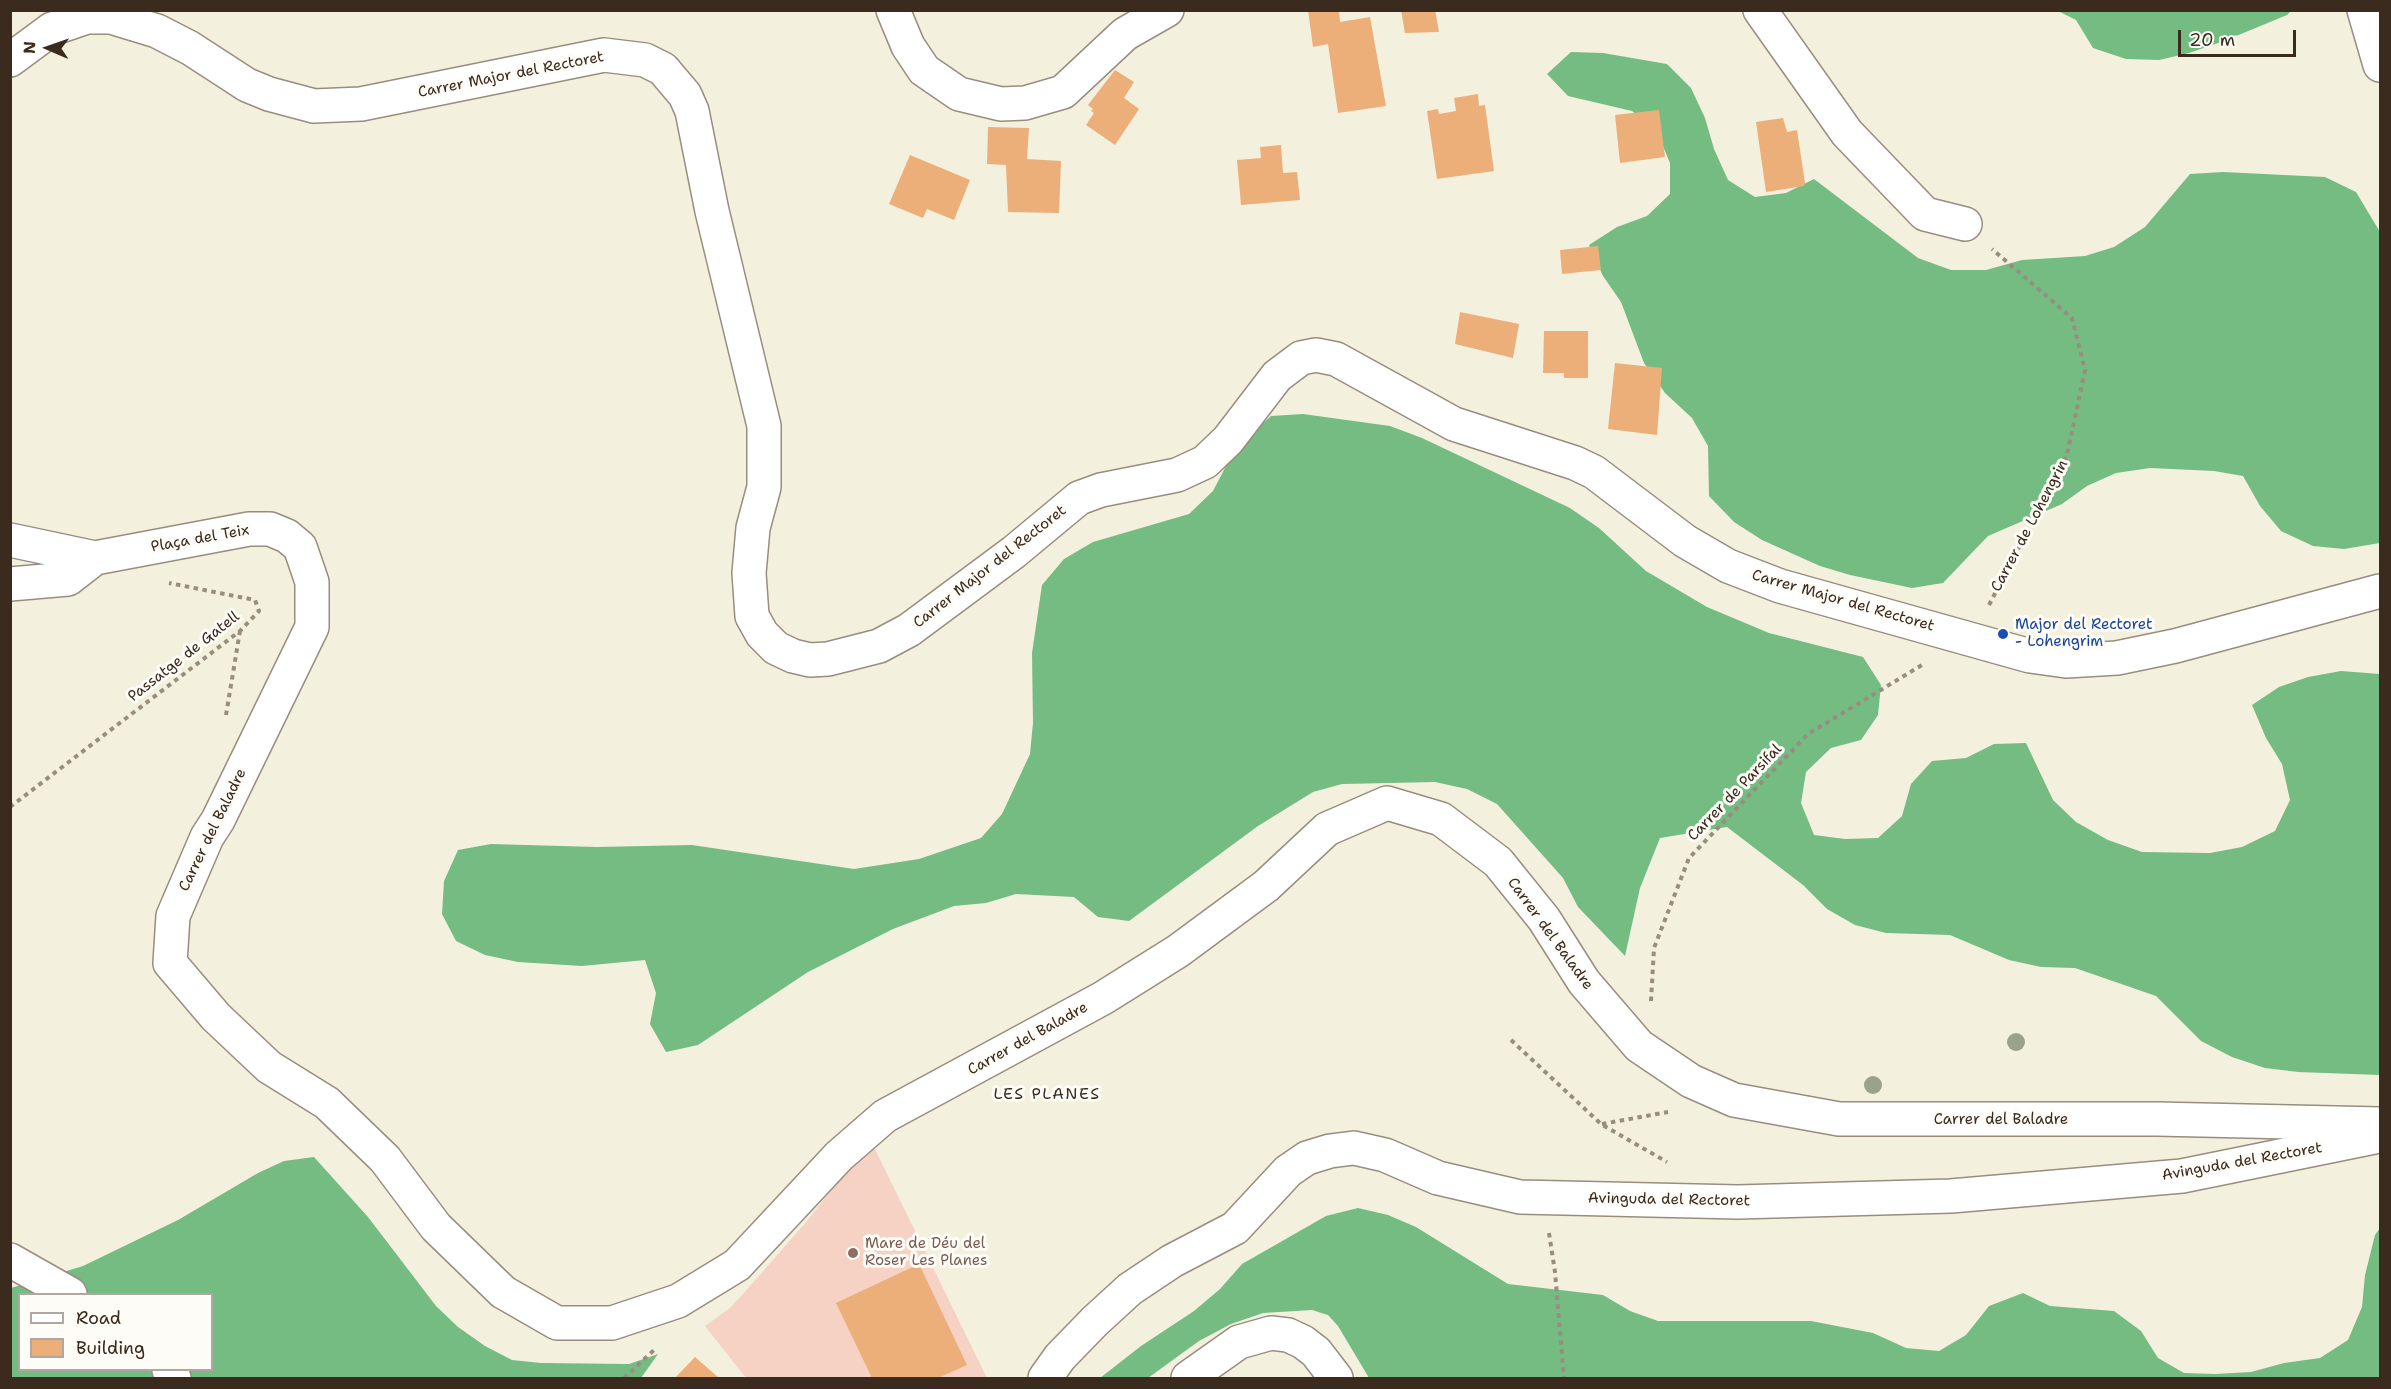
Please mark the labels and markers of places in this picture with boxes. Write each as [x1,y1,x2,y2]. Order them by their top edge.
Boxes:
place label: Major del Rectoret - Lohengrim [2015,616,2153,651]
marker: Major del Rectoret - Lohengrim [1996,627,2010,641]
place label: Mare de Déu del Roser Les Planes [865,1235,988,1270]
marker: Mare de Déu del Roser Les Planes [846,1246,860,1260]

